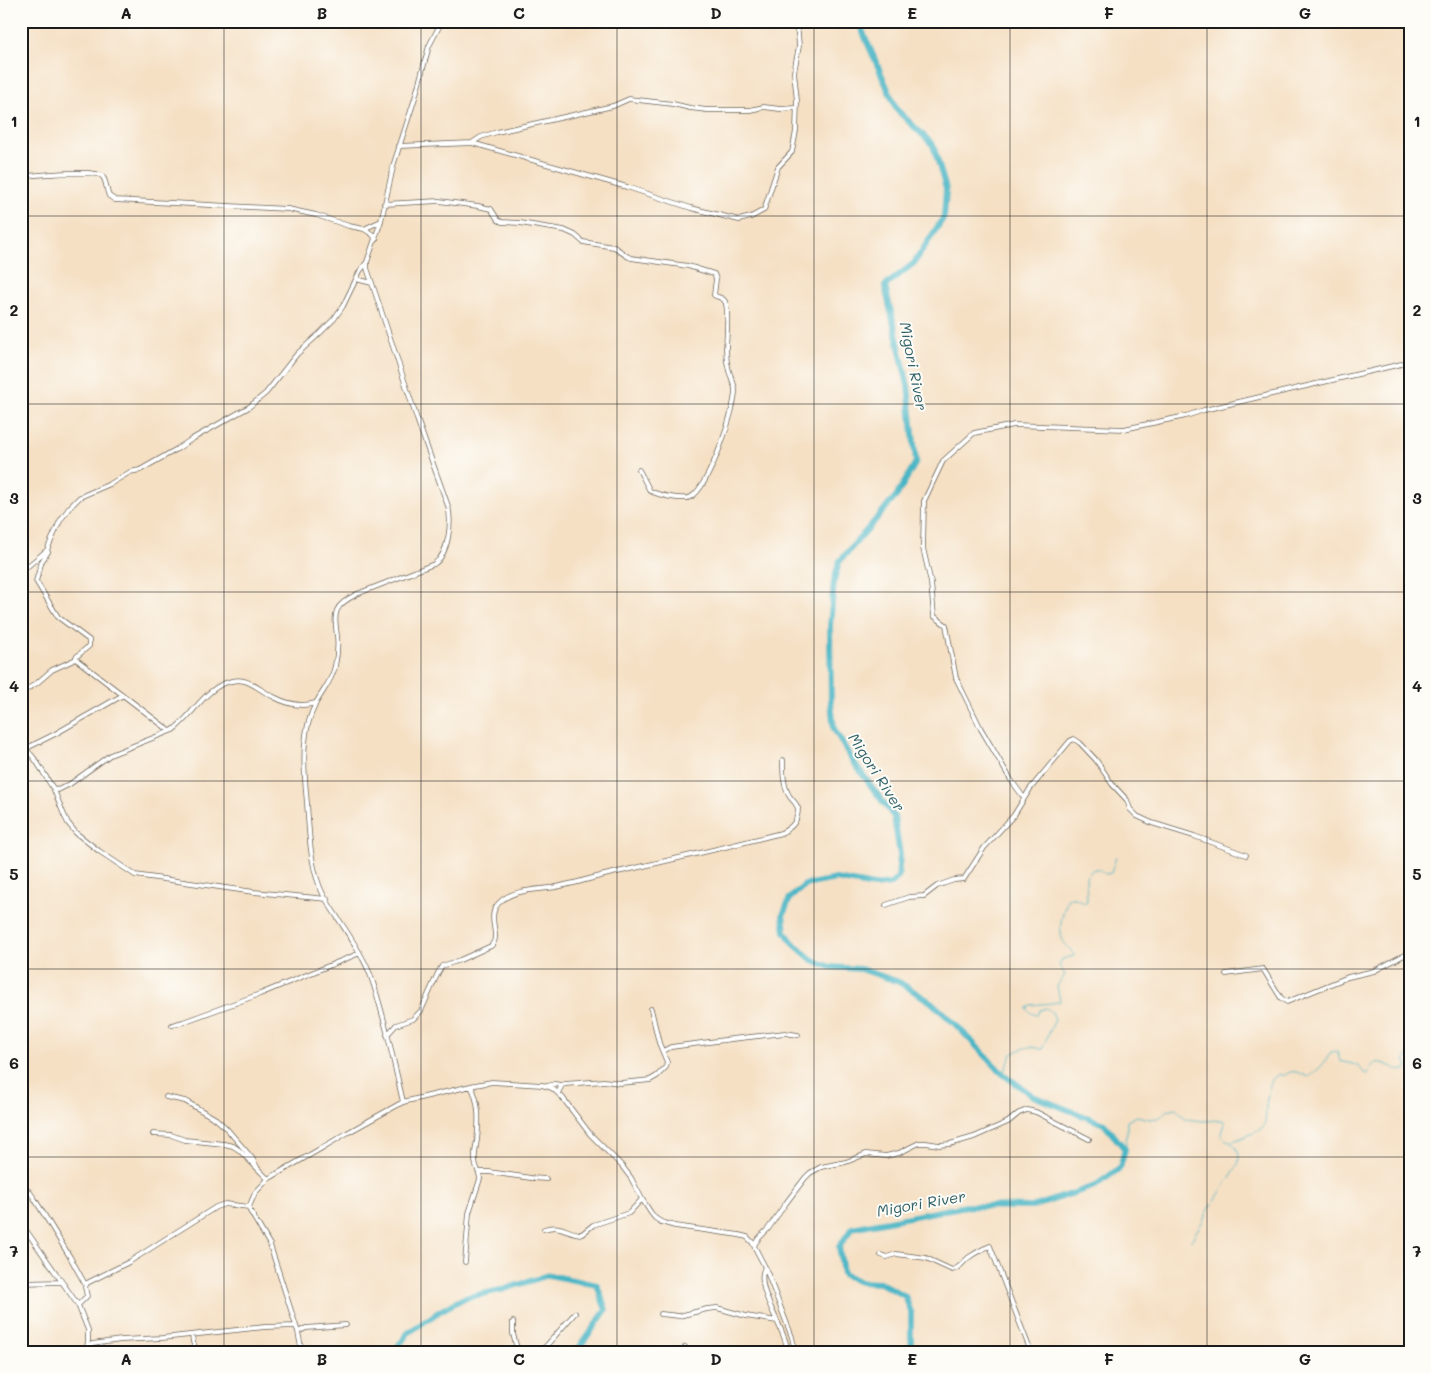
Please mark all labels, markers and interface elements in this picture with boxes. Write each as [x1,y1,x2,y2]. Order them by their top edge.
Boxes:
text: A [120,2,132,23]
text: B [317,2,327,23]
text: C [513,2,525,23]
text: D [710,2,722,23]
text: E [907,2,917,23]
text: F [1104,2,1114,23]
text: G [1299,2,1311,23]
text: 1 [10,110,18,131]
text: 1 [1413,110,1421,131]
text: 2 [10,299,19,320]
text: 2 [1413,299,1422,320]
water label: Migori River [896,320,932,413]
text: 3 [9,487,19,508]
text: 3 [1412,487,1422,508]
text: 4 [9,675,19,696]
text: 4 [1412,675,1422,696]
water label: Migori River [844,729,910,816]
text: 5 [9,863,19,884]
text: 5 [1412,863,1422,884]
text: 6 [9,1052,19,1073]
text: 6 [1412,1052,1422,1073]
water label: Migori River [875,1185,968,1221]
text: 7 [10,1240,19,1261]
text: 7 [1413,1240,1422,1261]
text: A [120,1348,132,1369]
text: B [317,1348,327,1369]
text: C [513,1348,525,1369]
text: D [710,1348,722,1369]
text: E [907,1348,917,1369]
text: F [1104,1348,1114,1369]
text: G [1299,1348,1311,1369]

